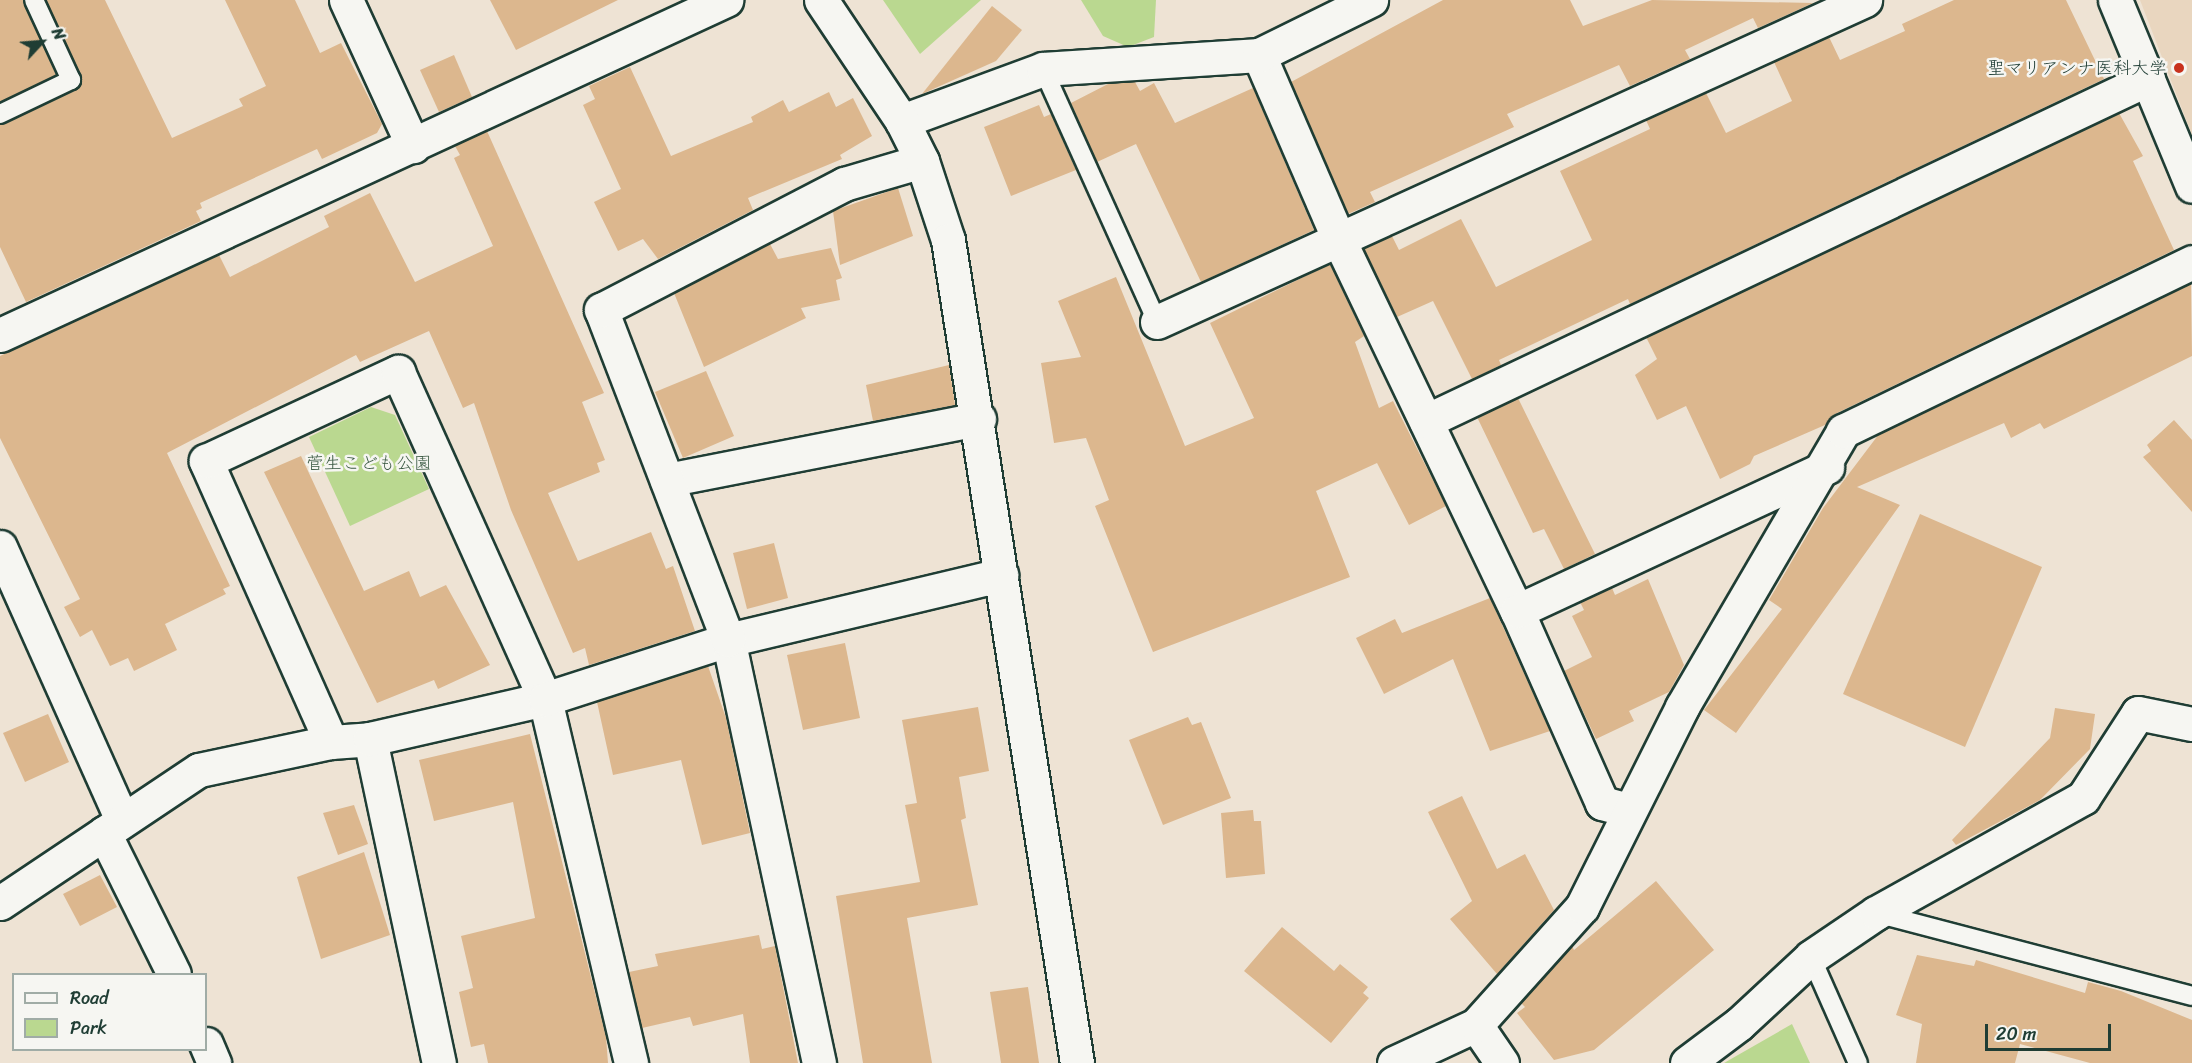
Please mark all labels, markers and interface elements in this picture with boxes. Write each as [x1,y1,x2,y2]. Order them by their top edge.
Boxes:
north arrow [12,12,72,72]
text: N [43,23,74,45]
place label: 聖マリアンナ医科大学 [1987,57,2167,79]
marker: 聖マリアンナ医科大学 [2172,61,2186,75]
park label: 菅生こども公園 [306,452,432,474]
legend [12,973,207,1051]
text: Road [70,982,109,1014]
text: Park [70,1012,107,1044]
scale bar [1988,1012,2114,1050]
text: 20 m [1996,1018,2036,1050]

